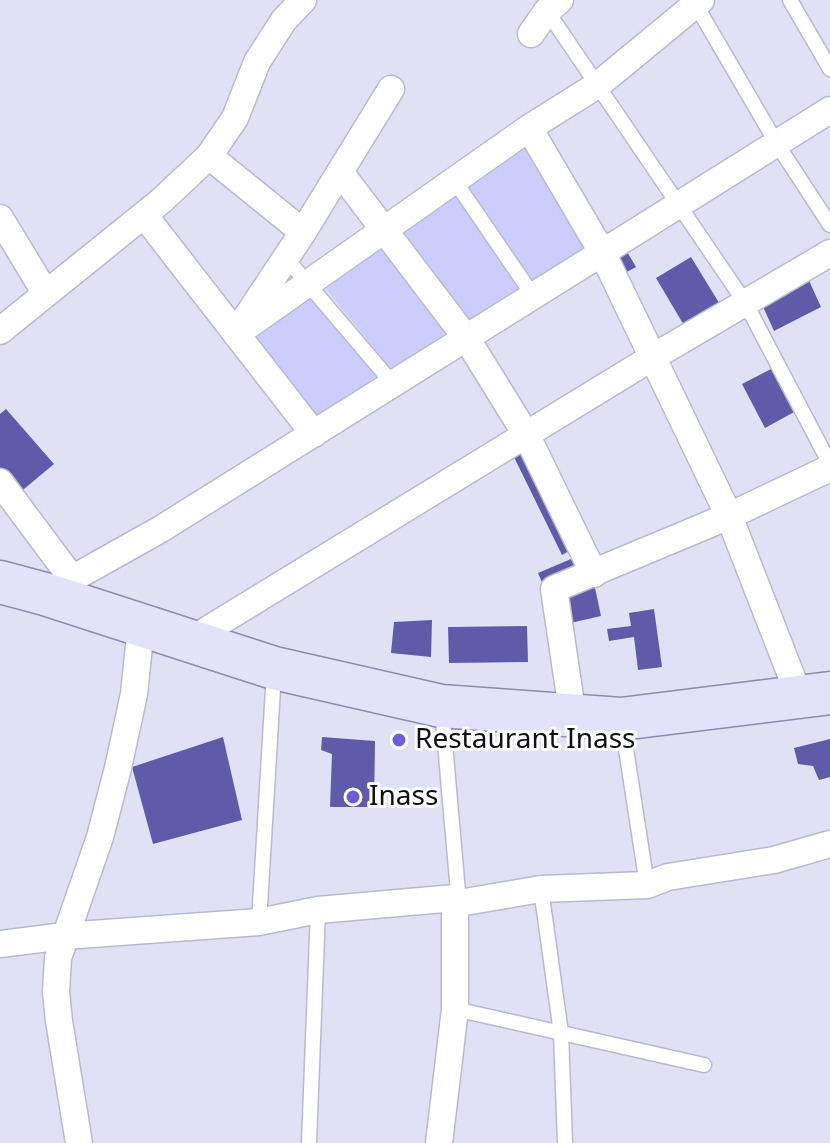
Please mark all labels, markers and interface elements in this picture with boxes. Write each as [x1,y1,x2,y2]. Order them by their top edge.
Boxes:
place label: Restaurant Inass [415,723,635,757]
marker: Restaurant Inass [390,731,408,749]
place label: Inass [369,780,438,814]
marker: Inass [344,788,362,806]

